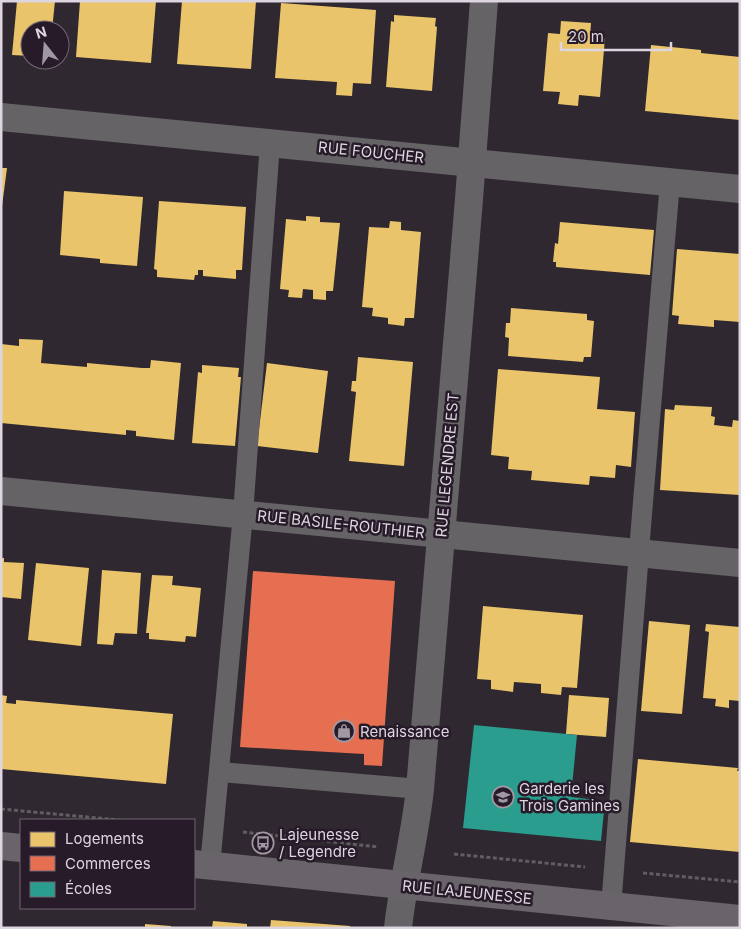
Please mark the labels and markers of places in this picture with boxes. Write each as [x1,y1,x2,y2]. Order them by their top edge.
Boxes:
shop icon: Renaissance [332,719,356,743]
place label: Renaissance [360,722,450,741]
place label: Garderie les Trois Gamines [519,779,620,815]
school or university icon: Garderie les Trois Gamines [491,785,515,809]
place label: Lajeunesse / Legendre [279,825,359,861]
bus stop icon: Lajeunesse / Legendre [251,831,275,855]

